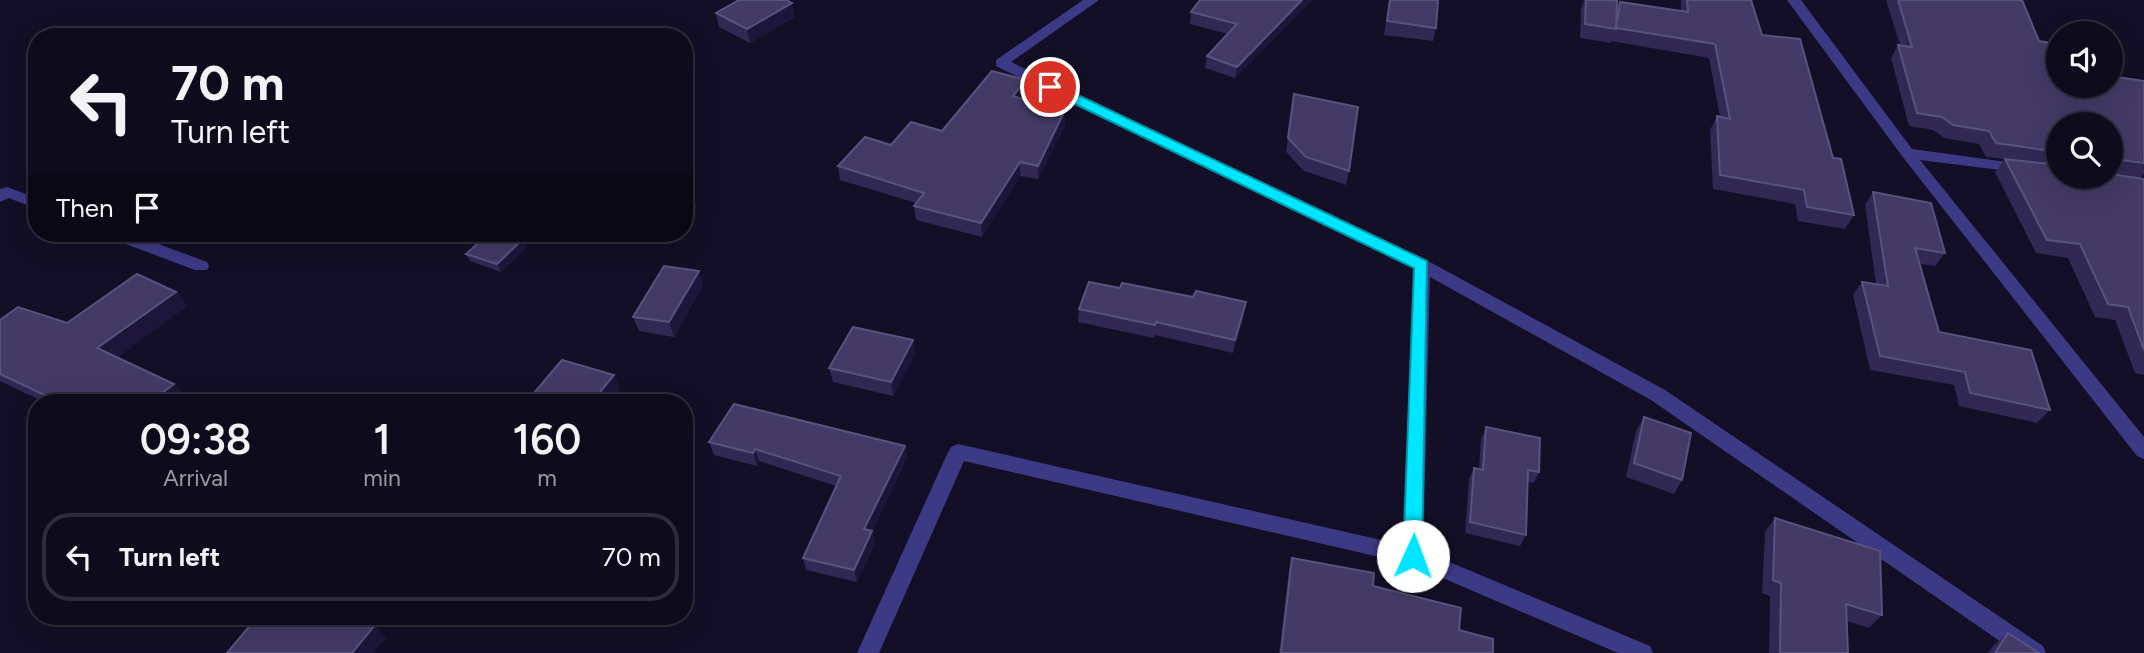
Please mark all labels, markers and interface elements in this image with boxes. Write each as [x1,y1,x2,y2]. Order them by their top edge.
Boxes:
map controls [2046,21,2123,189]
button: sound [2046,21,2123,98]
text: 70 m [171,53,284,112]
icon: left [56,56,147,147]
pin [1020,57,1080,117]
icon: arrive [1031,68,1069,106]
button: search [2046,112,2123,189]
text: Turn left [171,113,290,151]
icon: arrive [128,189,166,227]
text: Then [56,192,114,224]
text: 09:38 [140,414,252,465]
text: 1 [373,414,391,465]
text: 160 [513,414,581,465]
text: Arrival [163,464,228,492]
text: min [363,464,401,492]
text: m [537,464,557,492]
position arrow [1376,519,1450,593]
icon: left [60,538,98,576]
text: Turn left [119,541,220,573]
text: 70 m [602,541,661,573]

